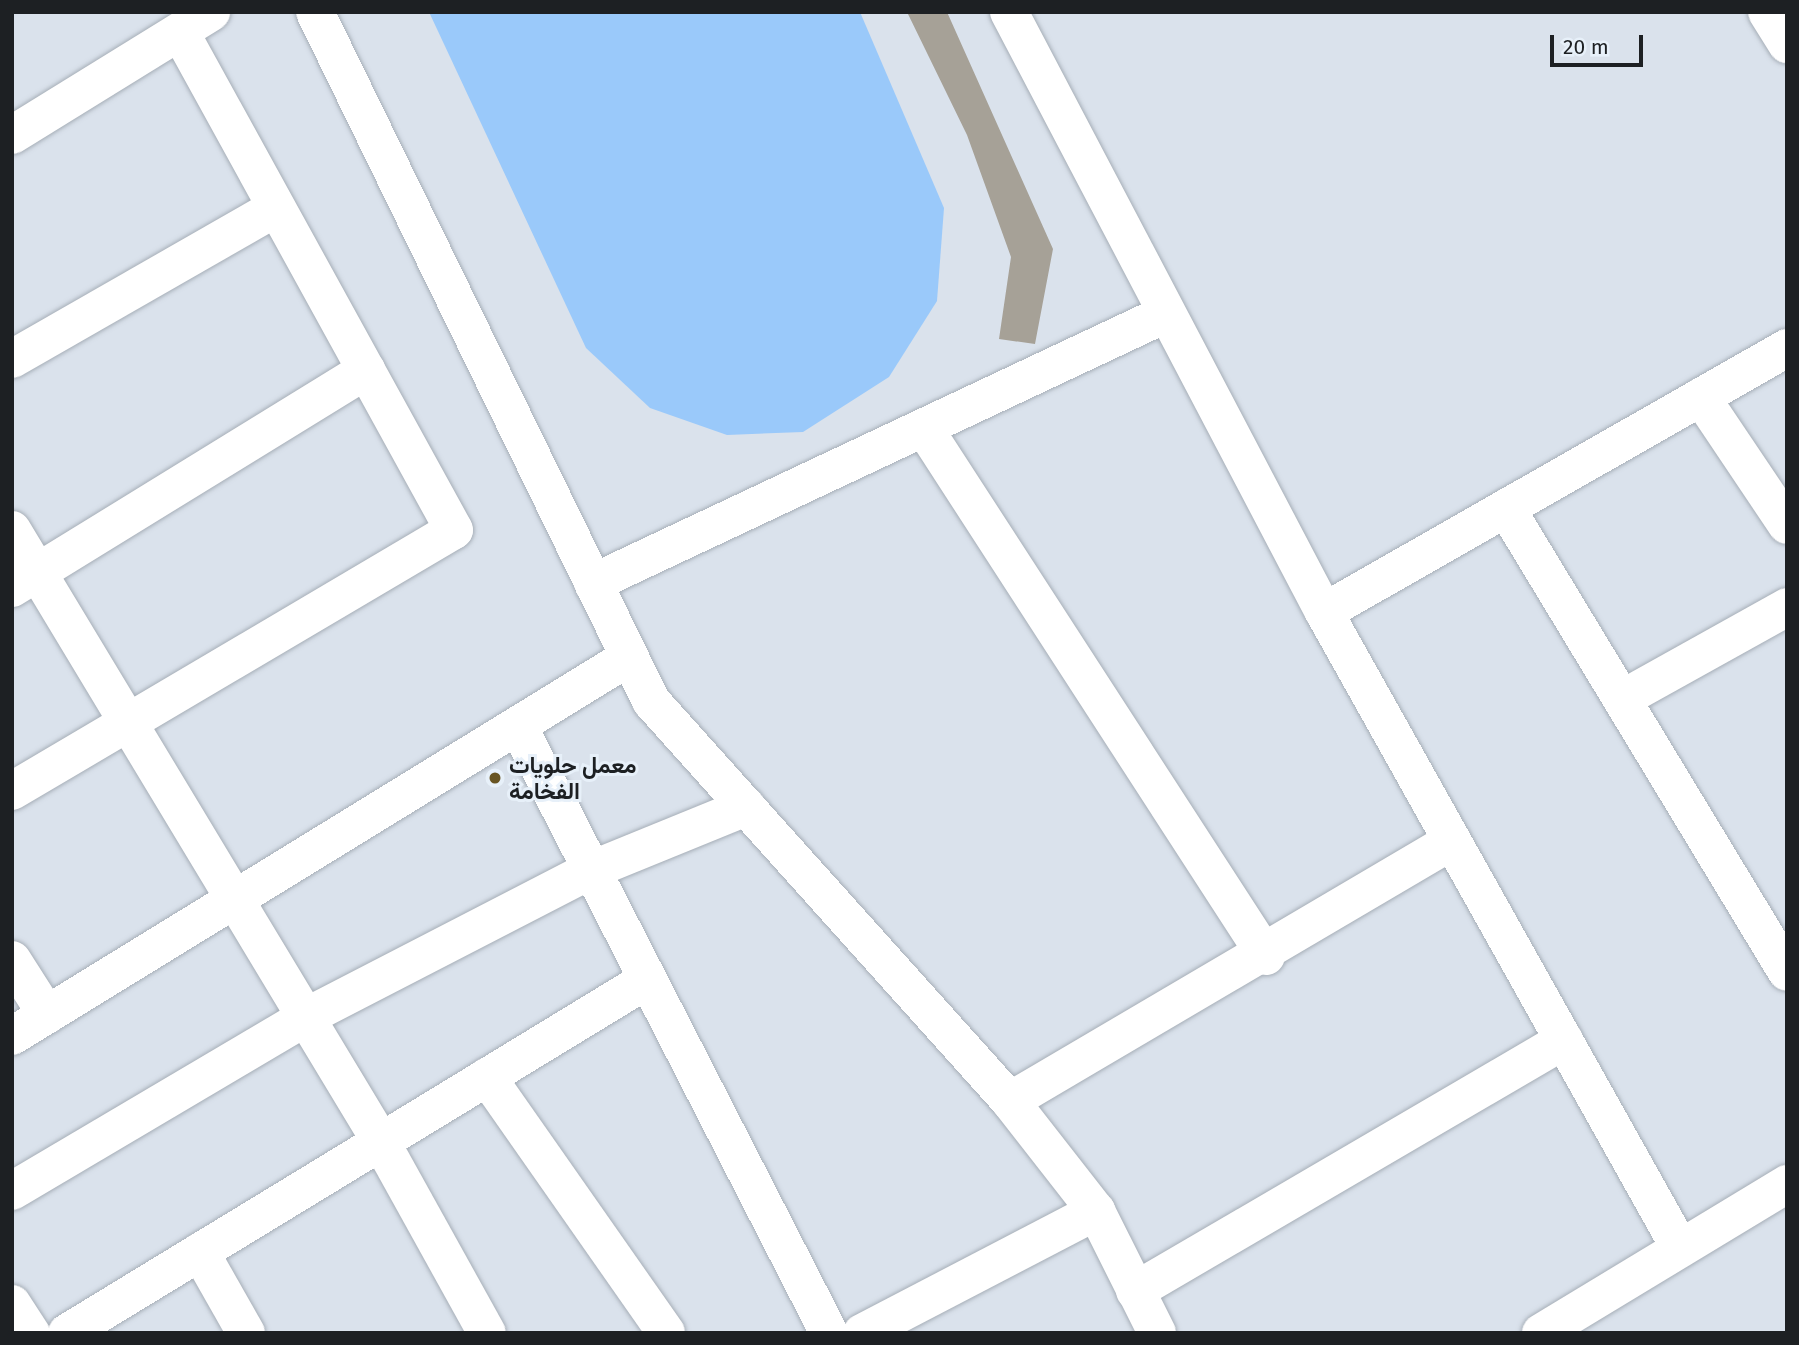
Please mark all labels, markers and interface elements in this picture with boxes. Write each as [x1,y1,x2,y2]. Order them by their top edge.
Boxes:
scale bar [1554,21,1647,65]
text: 20 m [1563,34,1609,60]
place label: معمل حلويات الفخامة [509,751,637,805]
marker: معمل حلويات الفخامة [487,770,503,786]

